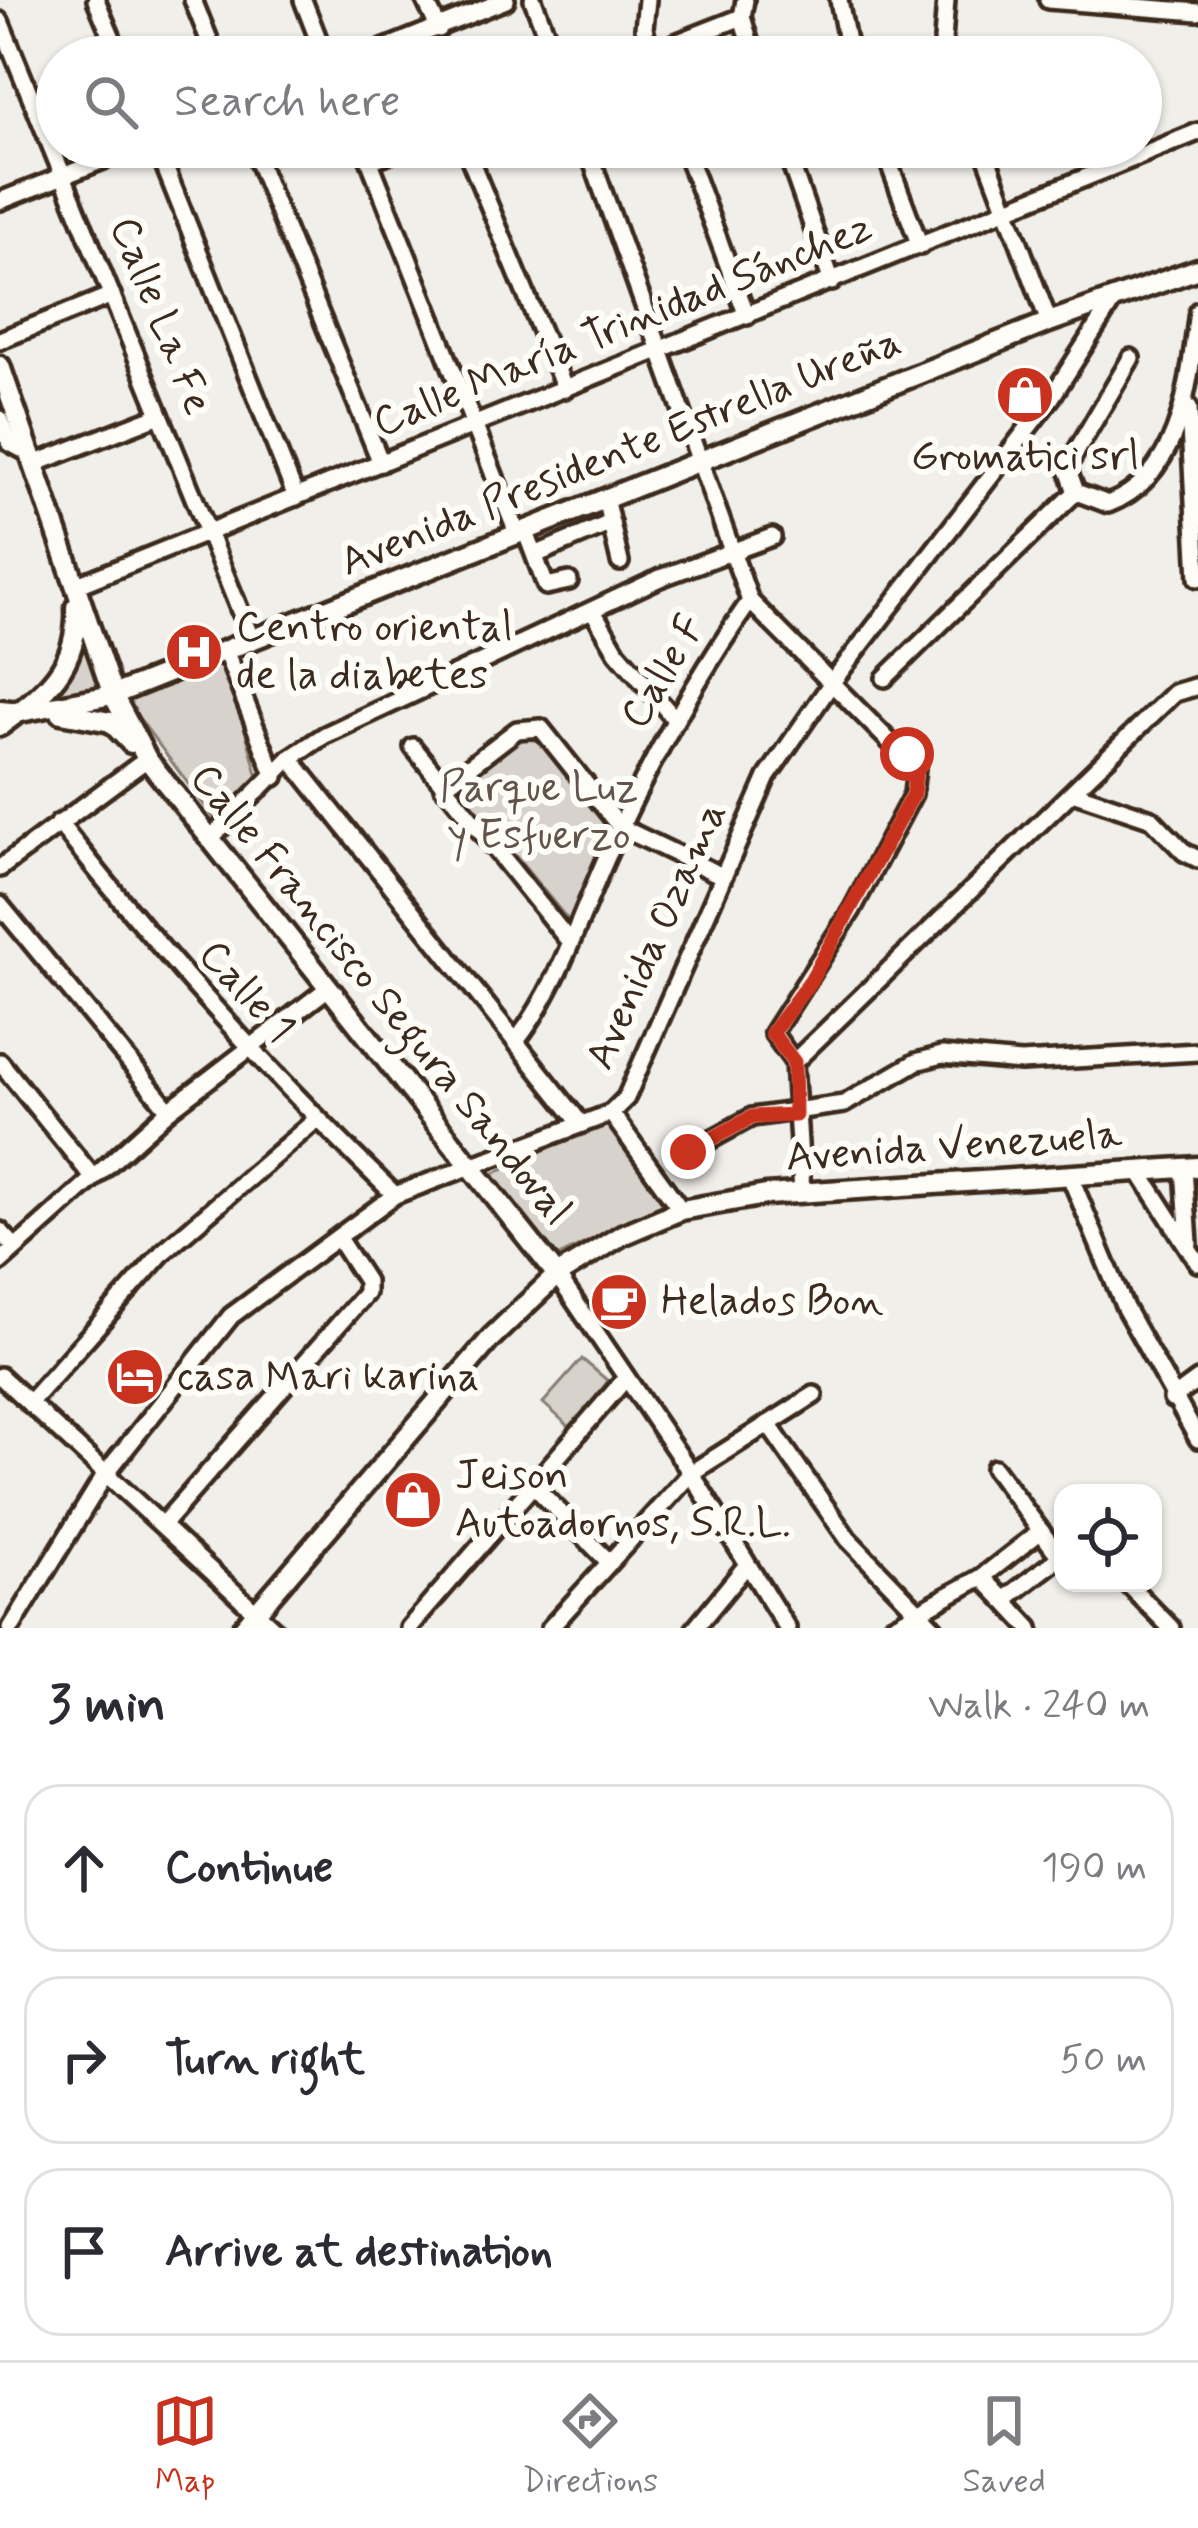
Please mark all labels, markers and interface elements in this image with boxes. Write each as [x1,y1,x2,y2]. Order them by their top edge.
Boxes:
search box [36,36,1162,168]
icon: search [78,69,144,135]
text: Search here [174,73,401,132]
street label: Calle María Trinidad Sánchez [365,201,881,451]
street label: Calle La Fe [95,209,225,423]
street label: Avenida Presidente Estrella Ureña [332,315,910,591]
shop icon: Gromatici srl [994,364,1056,426]
place label: Gromatici srl [911,430,1139,485]
place label: Centro oriental de la diabetes [236,601,513,704]
street label: Calle F [609,605,719,739]
hospital icon: Centro oriental de la diabetes [163,621,225,683]
route start [880,727,934,781]
street label: Calle Francisco Segura Sandoval [173,753,583,1240]
park label: Parque Luz y Esfuerzo [440,761,638,864]
street label: Avenida Ozama [573,794,741,1078]
street label: Calle 1 [185,929,307,1055]
street label: Avenida Venezuela [784,1108,1125,1186]
route end [661,1125,715,1179]
cafe icon: Helados Bon [588,1271,650,1333]
place label: Helados Bon [661,1275,884,1330]
hotel icon: casa Mari karina [104,1346,166,1408]
place label: casa Mari karina [177,1350,479,1405]
place label: Jeison Autoadornos, S.R.L. [455,1449,791,1552]
shop icon: Jeison Autoadornos, S.R.L. [382,1469,444,1531]
map controls [1054,1484,1162,1592]
button: locate [1054,1484,1162,1592]
text: 3 min [48,1673,166,1739]
text: Walk · 240 m [928,1681,1150,1732]
icon: ahead [51,1835,117,1901]
text: Continue [165,1839,333,1898]
text: 190 m [1041,1843,1147,1894]
icon: right [51,2027,117,2093]
text: Turn right [165,2031,365,2090]
text: 50 m [1060,2035,1147,2086]
icon: arrive [51,2219,117,2285]
text: Arrive at destination [165,2223,553,2282]
tab: Map [152,2388,218,2504]
tab: Directions [522,2388,658,2504]
tab: Saved [962,2388,1046,2504]

